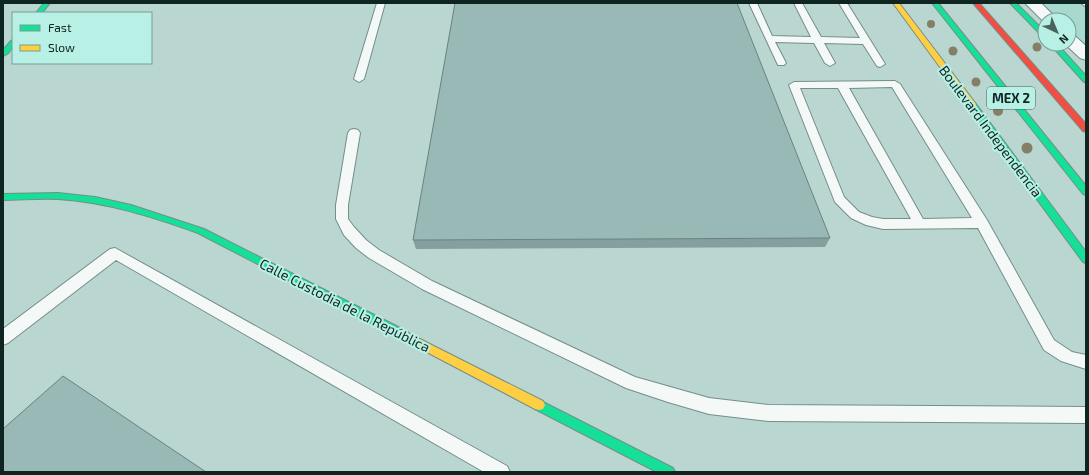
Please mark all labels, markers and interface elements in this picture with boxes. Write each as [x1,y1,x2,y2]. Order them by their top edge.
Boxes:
legend [12,12,152,64]
north arrow [1037,12,1077,52]
text: Fast [48,20,72,34]
text: N [1057,32,1072,47]
text: Slow [48,40,75,54]
street label: Boulevard Independencia [936,62,1046,200]
road number: MEX 2 [987,87,1035,109]
street label: Calle Custodia de la República [257,254,433,356]

